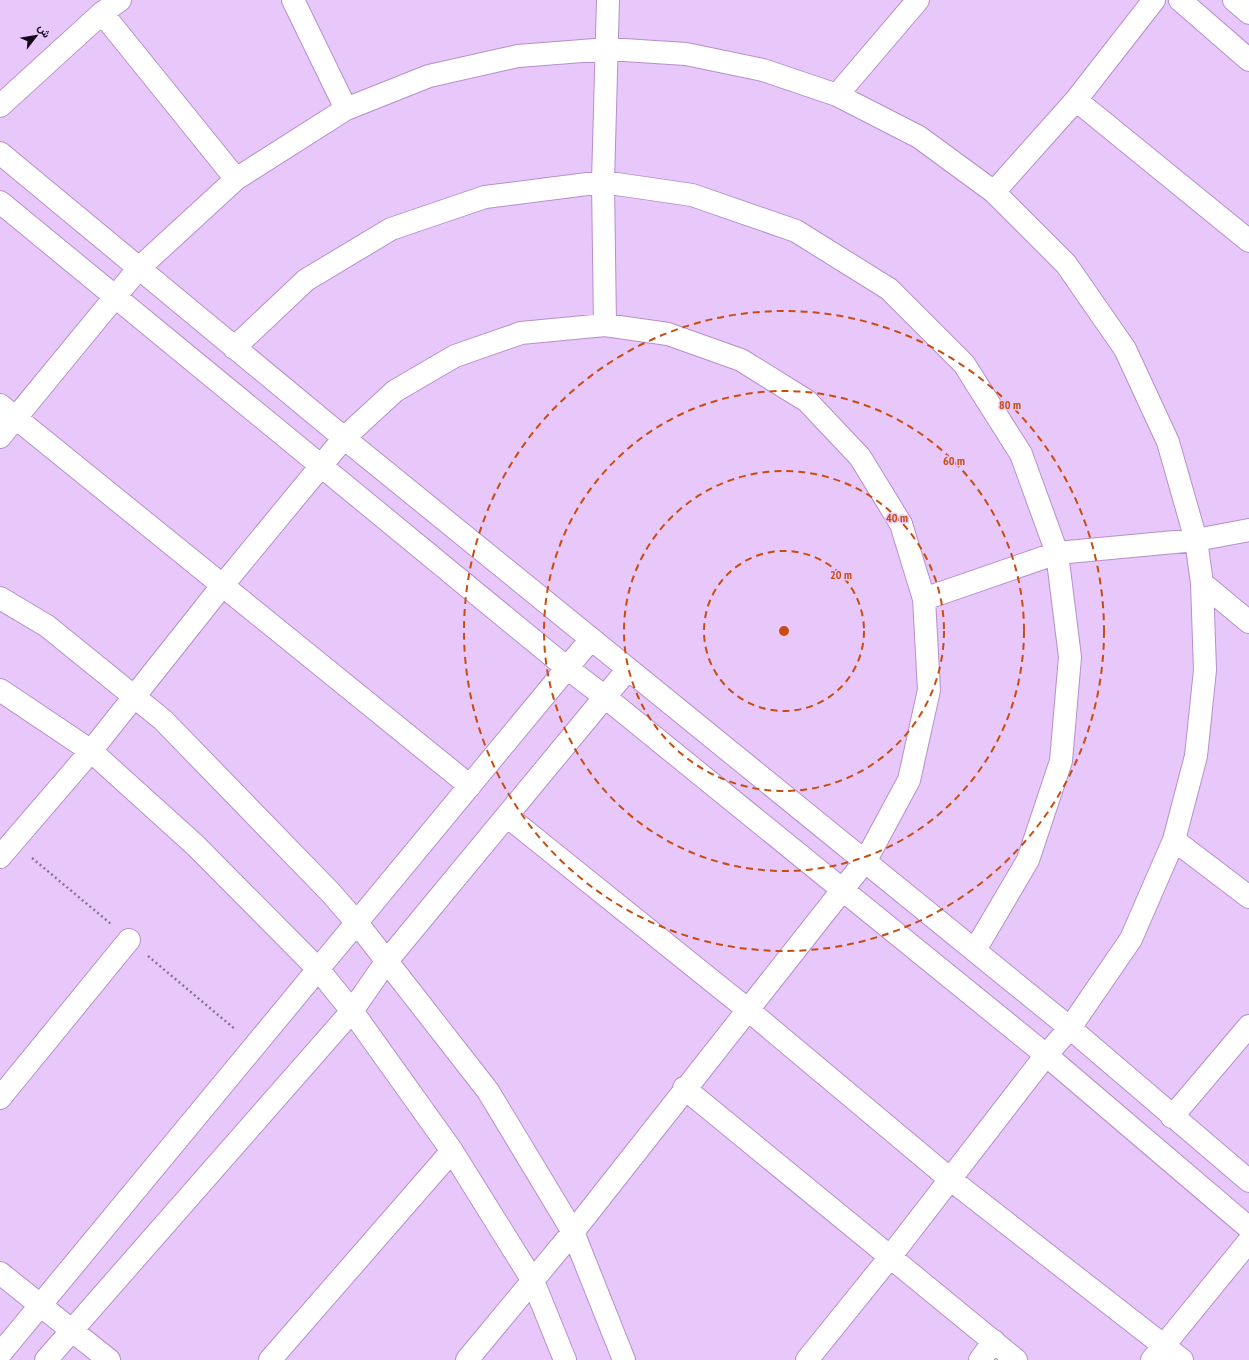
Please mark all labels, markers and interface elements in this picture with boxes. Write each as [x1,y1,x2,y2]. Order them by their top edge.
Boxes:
north arrow [16,16,56,56]
text: ش [35,22,54,40]
text: 80 m [999,397,1021,412]
text: 60 m [943,453,965,468]
text: 40 m [886,510,908,525]
text: 20 m [830,567,852,582]
centre of rings [777,624,791,638]

